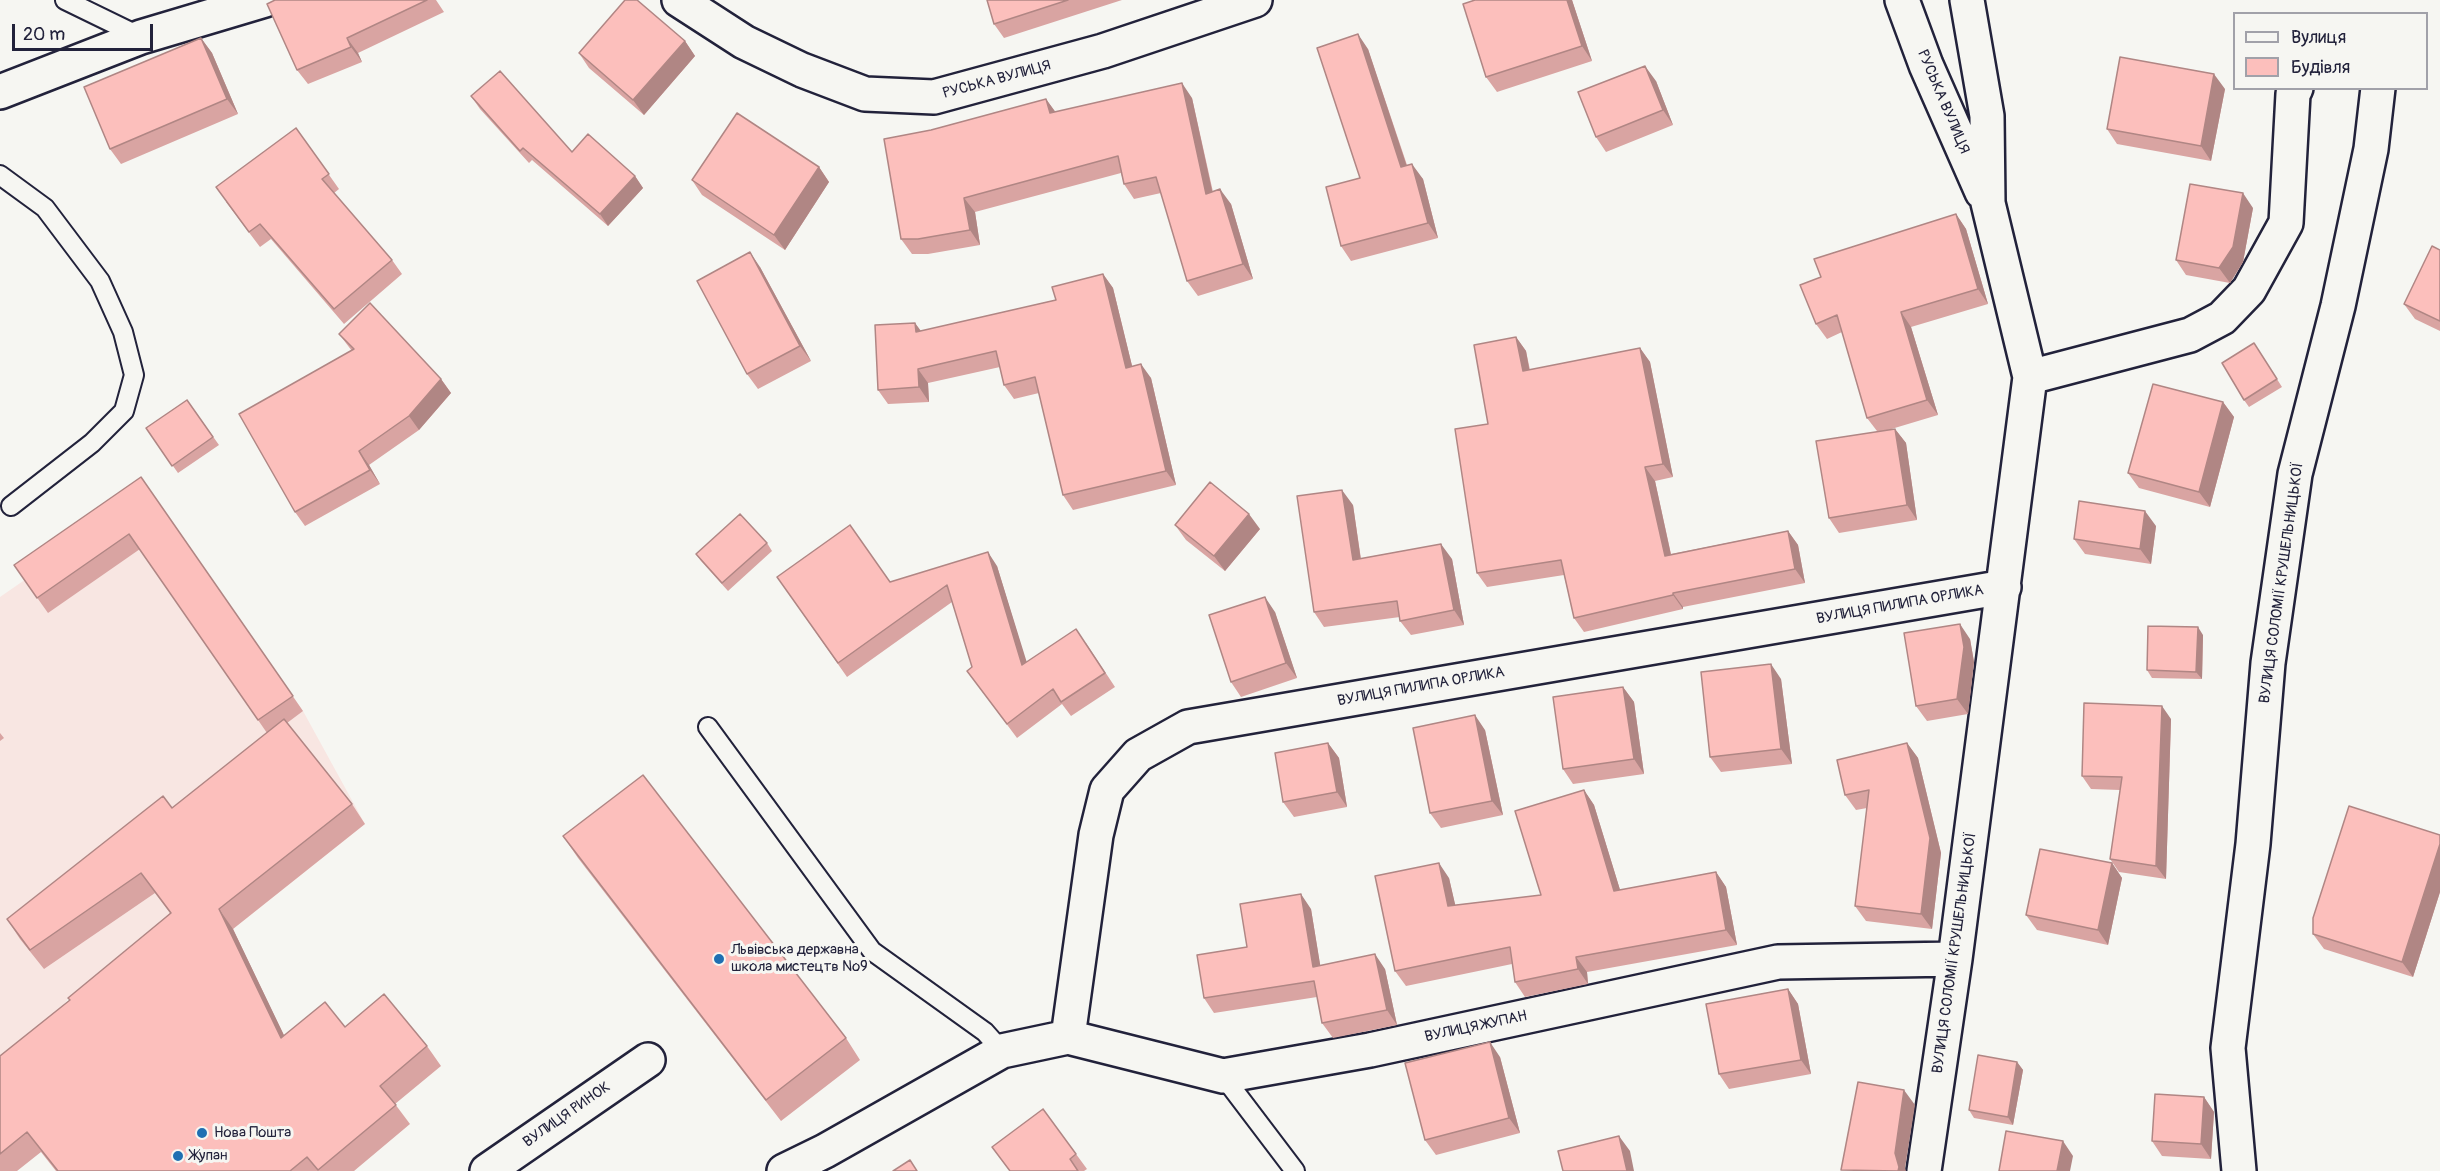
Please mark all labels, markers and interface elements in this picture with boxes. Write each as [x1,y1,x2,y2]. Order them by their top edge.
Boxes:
scale bar [15,12,156,50]
legend [2233,12,2428,90]
text: 20 m [23,23,65,46]
text: Вулиця [2291,26,2346,49]
street label: РУСЬКА ВУЛИЦЯ [1913,47,1973,157]
text: Будівля [2291,56,2350,79]
street label: РУСЬКА ВУЛИЦЯ [941,57,1053,103]
street label: ВУЛИЦЯ СОЛОМІЇ КРУШЕЛЬНИЦЬКОЇ [2256,461,2308,705]
street label: ВУЛИЦЯ ПИЛИПА ОРЛИКА [1815,581,1985,629]
street label: ВУЛИЦЯ ПИЛИПА ОРЛИКА [1336,663,1506,711]
street label: ВУЛИЦЯ СОЛОМІЇ КРУШЕЛЬНИЦЬКОЇ [1929,831,1981,1075]
place label: Львівська державна школа мистецтв №9 [731,941,868,976]
marker: Львівська державна школа мистецтв №9 [712,952,726,966]
street label: ВУЛИЦЯ ЖУПАН [1423,1007,1529,1047]
street label: ВУЛИЦЯ РИНОК [520,1078,614,1152]
place label: Нова Пошта [214,1124,291,1142]
marker: Нова Пошта [195,1126,209,1140]
place label: Жупан [190,1147,227,1165]
marker: Жупан [171,1149,185,1163]

